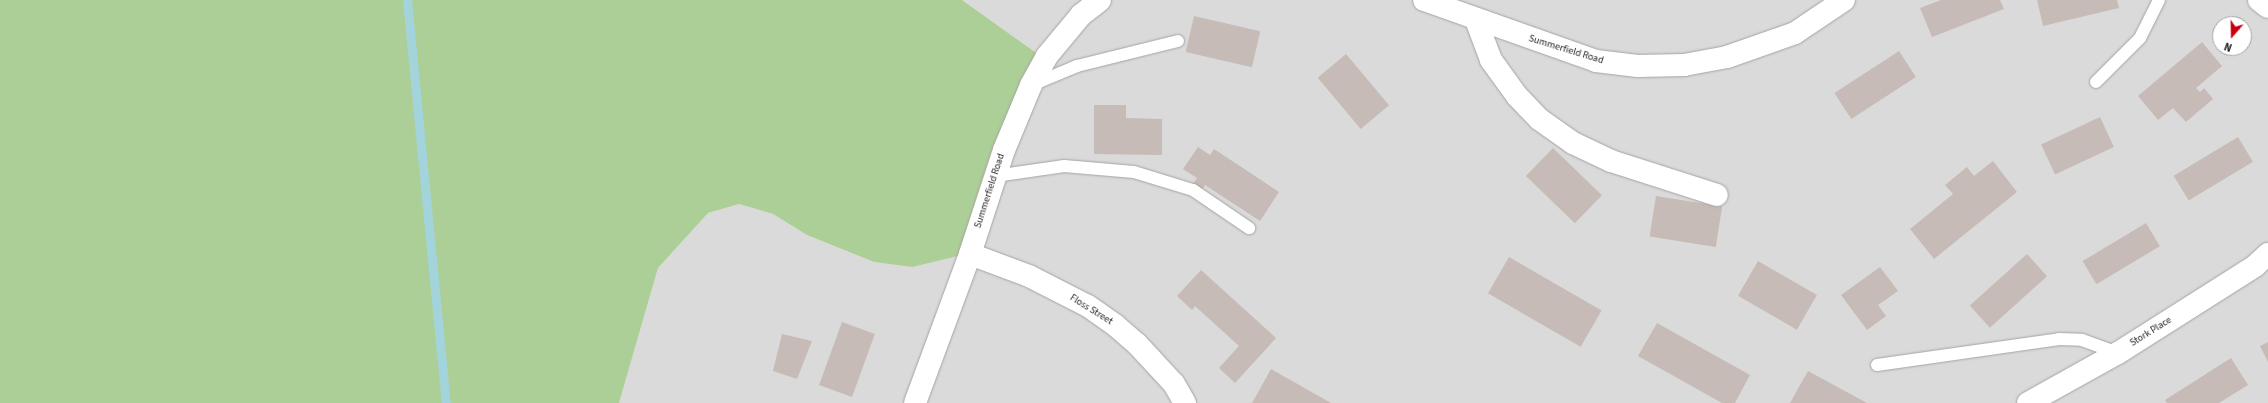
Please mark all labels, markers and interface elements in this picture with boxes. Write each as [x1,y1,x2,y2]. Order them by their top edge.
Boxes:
north arrow [2212,16,2252,56]
street label: Summerfield Road [1527,33,1605,67]
text: N [2222,39,2234,55]
street label: Summerfield Road [972,152,1008,230]
street label: Floss Street [1067,292,1115,328]
street label: Stork Place [2128,315,2174,349]

